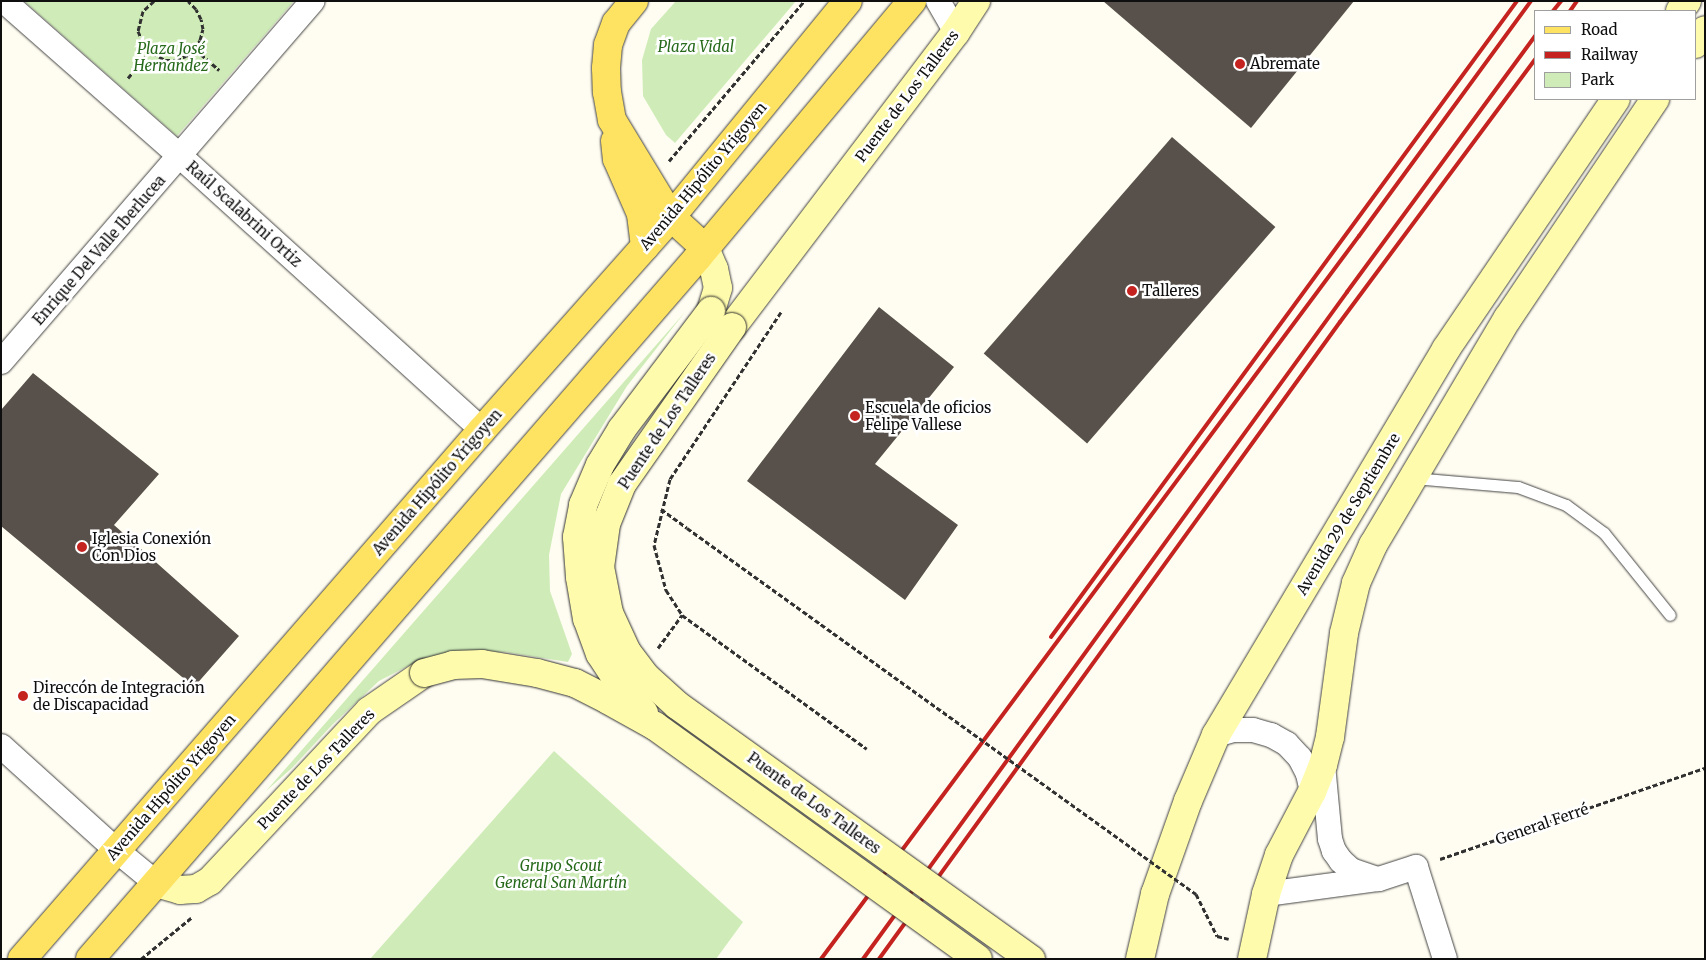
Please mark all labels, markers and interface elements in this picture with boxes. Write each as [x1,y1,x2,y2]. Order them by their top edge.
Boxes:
legend [1534,10,1696,100]
text: Road [1581,20,1617,39]
street label: Puente de Los Talleres [852,27,962,165]
park label: Plaza Vidal [658,38,734,56]
park label: Plaza José Hernandez [134,39,208,74]
text: Railway [1581,45,1638,64]
place label: Abremate [1250,55,1320,73]
marker: Abremate [1234,58,1246,70]
text: Park [1581,70,1614,89]
street label: Avenida Hipólito Yrigoyen [636,98,770,254]
street label: Raúl Scalabrini Ortiz [183,158,305,270]
street label: Enrique Del Valle Iberlucea [29,171,169,329]
place label: Talleres [1142,282,1199,300]
marker: Talleres [1126,285,1138,297]
street label: Puente de Los Talleres [615,350,719,492]
place label: Escuela de oficios Felipe Vallese [865,398,991,433]
street label: Avenida Hipólito Yrigoyen [369,405,505,559]
marker: Escuela de oficios Felipe Vallese [849,410,861,422]
street label: Avenida 29 de Septiembre [1292,430,1404,598]
place label: Iglesia Conexión Con Dios [92,529,211,564]
marker: Iglesia Conexión Con Dios [76,541,88,553]
place label: Direccón de Integración de Discapacidad [33,678,205,713]
marker: Direccón de Integración de Discapacidad [17,690,29,702]
street label: Puente de Los Talleres [254,705,378,833]
street label: Avenida Hipólito Yrigoyen [103,710,239,864]
street label: Puente de Los Talleres [744,749,884,857]
street label: General Ferré [1493,800,1591,848]
park label: Grupo Scout General San Martín [495,856,627,891]

